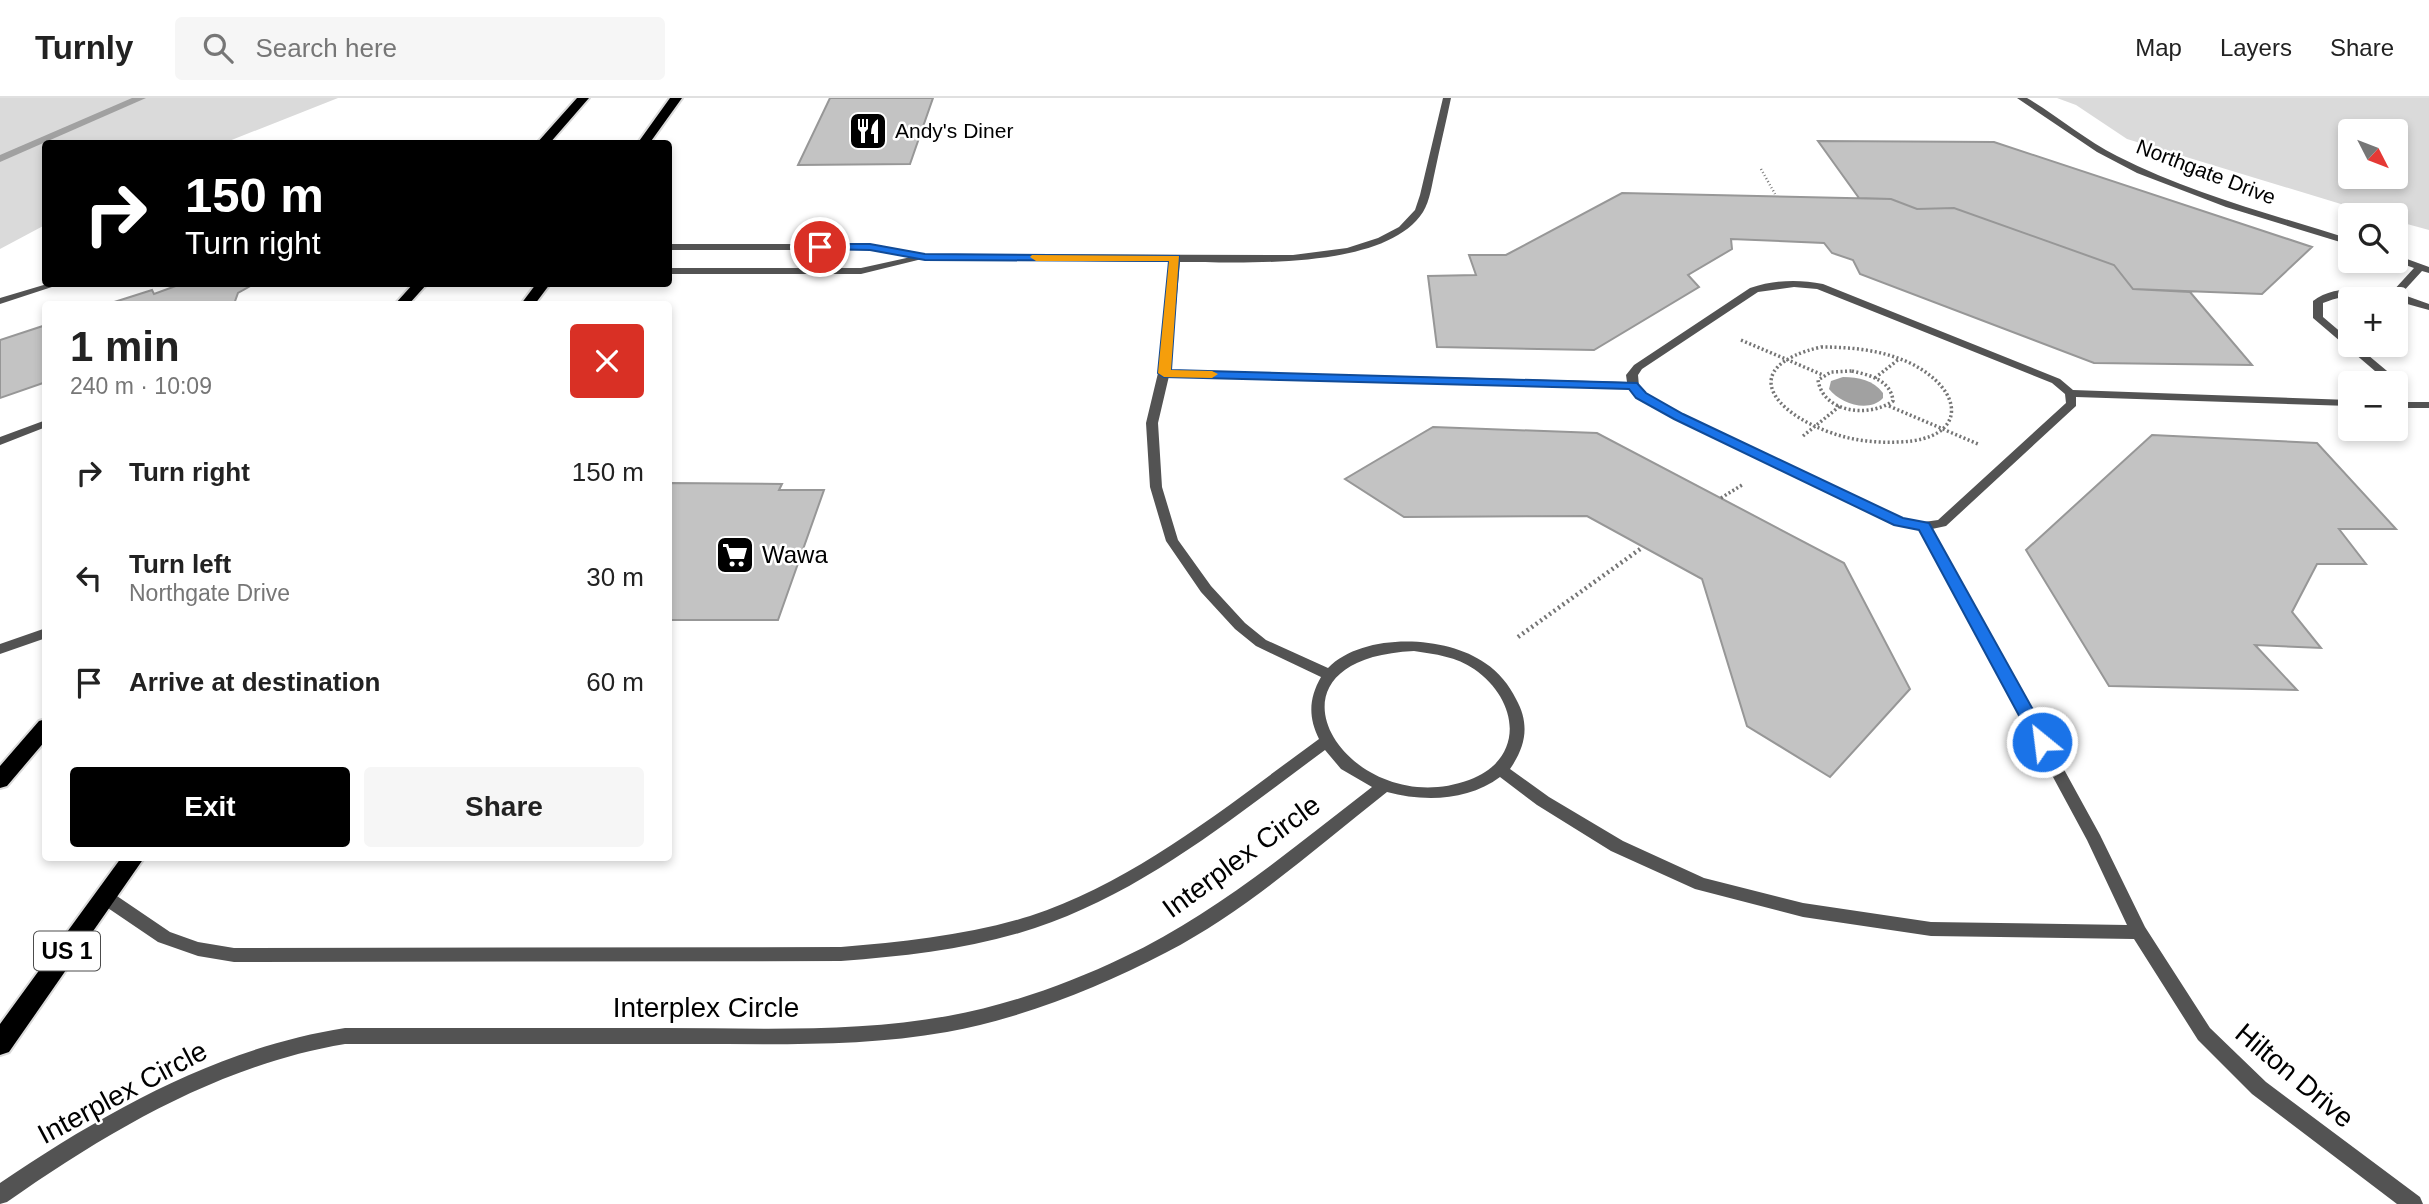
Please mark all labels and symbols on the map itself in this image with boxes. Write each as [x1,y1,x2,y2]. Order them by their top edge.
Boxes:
restaurant icon: Andy's Diner [847,110,889,152]
place label: Andy's Diner [895,119,1013,142]
north arrow [2338,119,2408,189]
street label: Northgate Drive [2133,134,2279,209]
pin [790,217,850,277]
supermarket icon: Wawa [714,534,756,576]
place label: Wawa [762,541,828,568]
position arrow [2005,705,2079,779]
street label: Interplex Circle [1157,789,1326,924]
road number: US 1 [34,932,100,971]
street label: Interplex Circle [613,992,799,1023]
street label: Hilton Drive [2229,1017,2360,1134]
street label: Interplex Circle [33,1035,212,1150]

